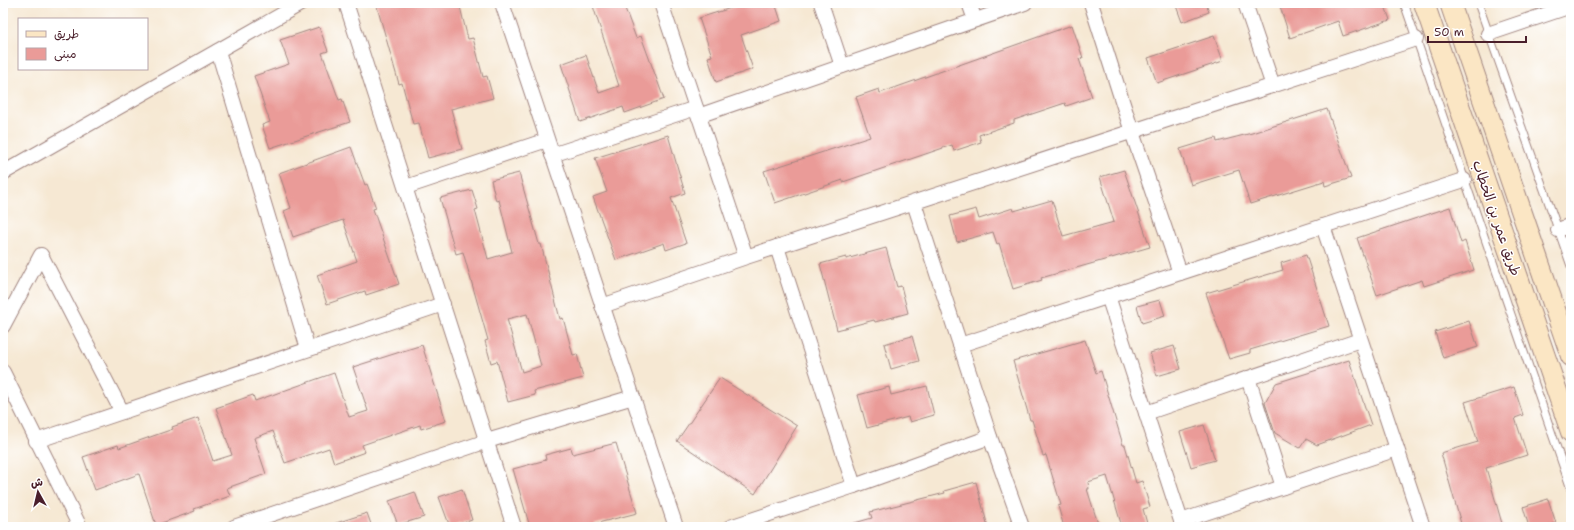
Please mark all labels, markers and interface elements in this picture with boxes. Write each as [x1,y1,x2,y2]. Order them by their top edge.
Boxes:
legend [18,18,148,70]
scale bar [1428,18,1526,44]
text: 50 m [1434,24,1464,40]
text: طريق [54,26,79,42]
text: مبنى [54,46,77,62]
street label: طريق عمر بن الخطاب [1469,158,1525,278]
north arrow [18,472,58,512]
text: ش [30,474,44,491]

